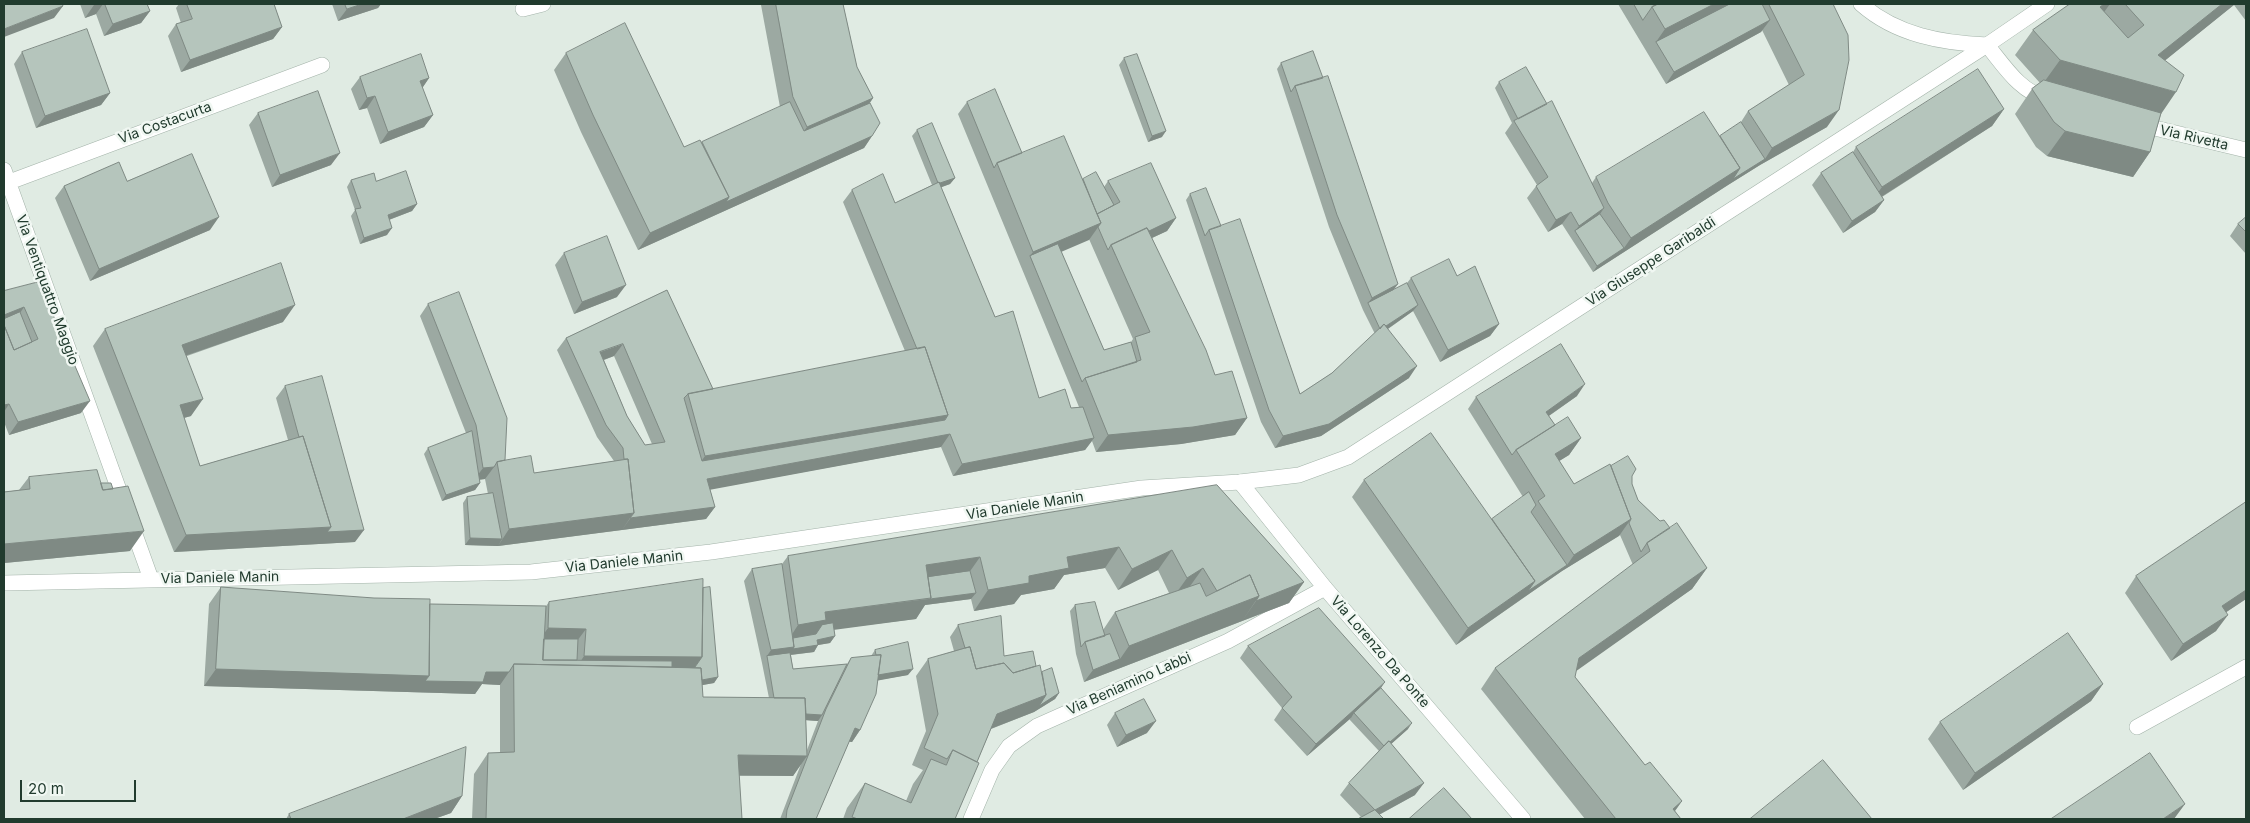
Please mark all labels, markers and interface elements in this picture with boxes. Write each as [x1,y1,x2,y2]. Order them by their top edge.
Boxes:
street label: Via Costacurta [116,98,214,148]
street label: Via Rivetta [2158,122,2230,154]
street label: Via Ventiquattro Maggio [12,213,82,367]
street label: Via Giuseppe Garibaldi [1583,214,1719,310]
street label: Via Daniele Manin [965,488,1085,524]
street label: Via Daniele Manin [564,547,684,577]
street label: Via Daniele Manin [161,569,279,587]
street label: Via Lorenzo Da Ponte [1327,593,1433,711]
street label: Via Beniamino Labbi [1064,649,1194,719]
scale bar [22,770,139,802]
text: 20 m [28,779,64,798]

